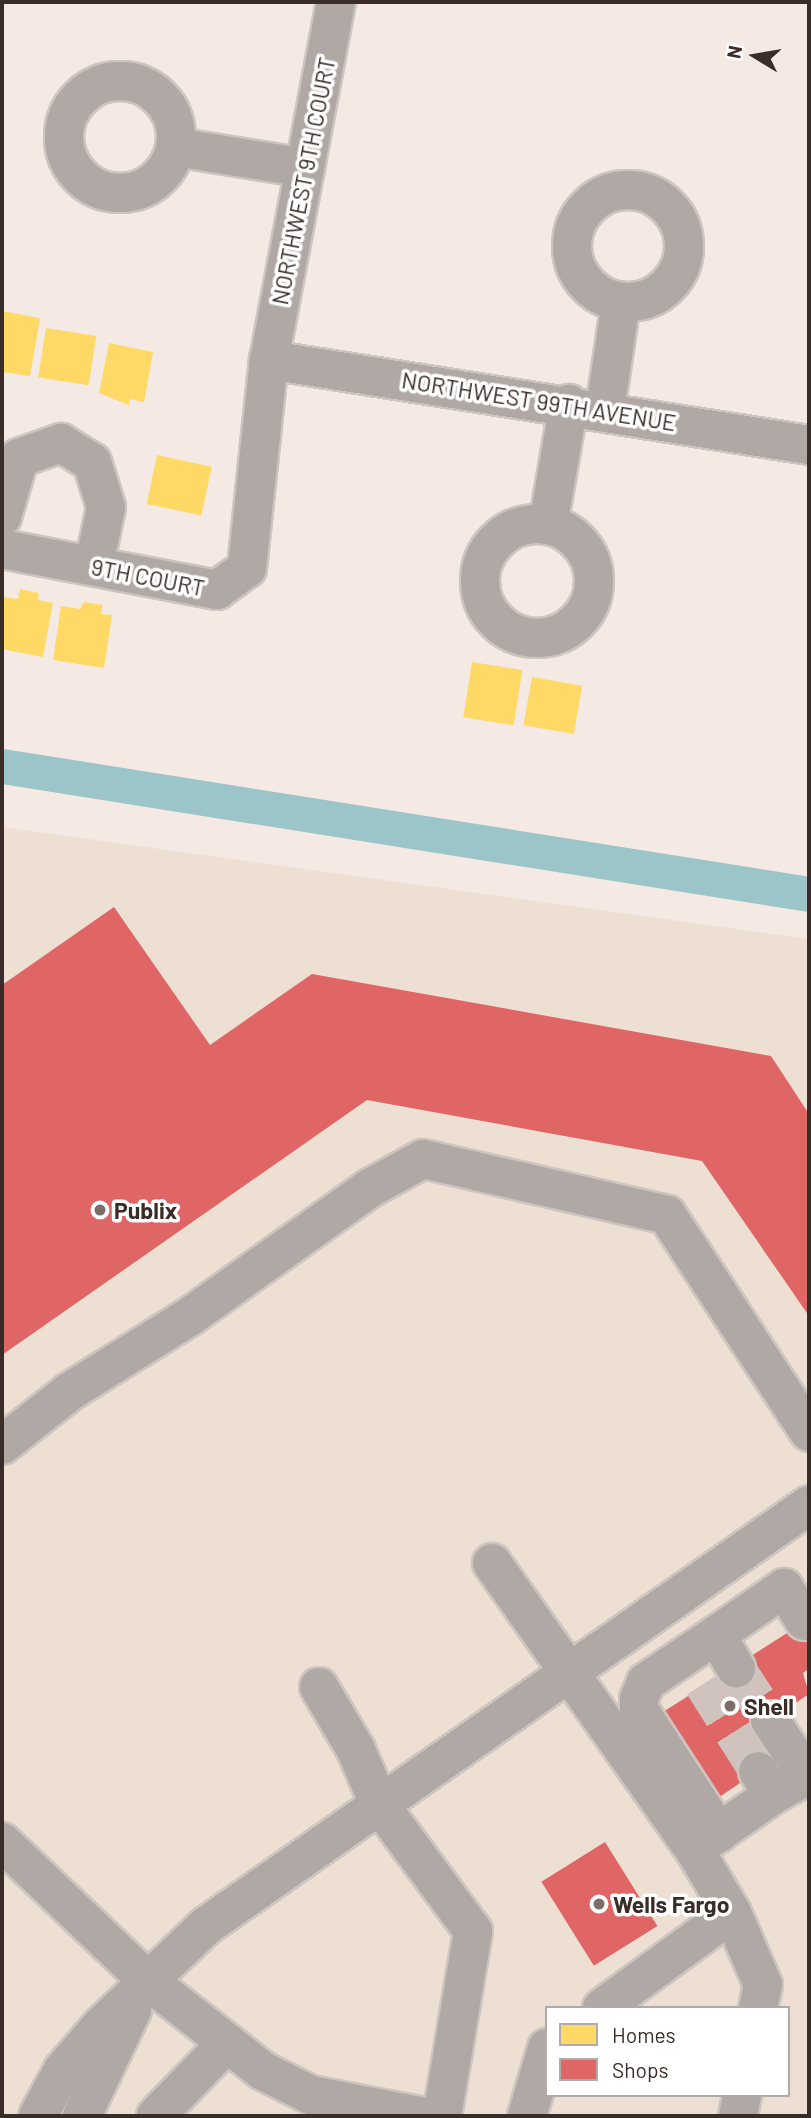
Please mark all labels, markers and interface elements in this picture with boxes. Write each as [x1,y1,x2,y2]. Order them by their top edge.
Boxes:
north arrow [720,21,790,91]
text: N [721,44,746,60]
street label: NORTHWEST 9TH COURT [265,55,341,307]
street label: NORTHWEST 99TH AVENUE [400,366,678,436]
street label: 9TH COURT [89,552,207,602]
place label: Publix [114,1196,177,1224]
marker: Publix [92,1202,108,1218]
place label: Shell [744,1692,794,1720]
marker: Shell [722,1698,738,1714]
place label: Wells Fargo [613,1890,729,1918]
marker: Wells Fargo [591,1896,607,1912]
legend [545,2006,790,2097]
text: Homes [612,2022,676,2047]
text: Shops [612,2057,669,2082]

